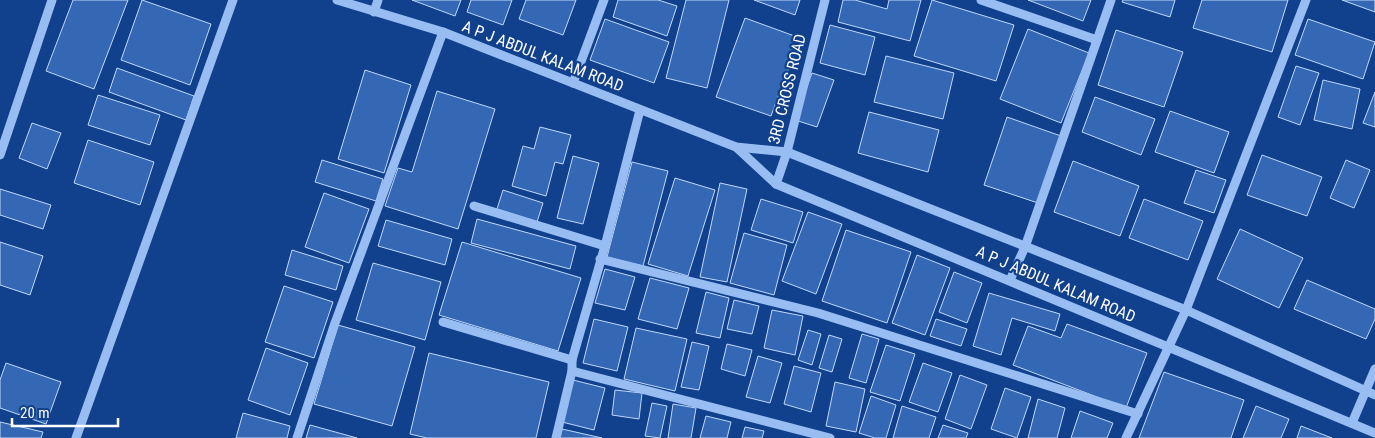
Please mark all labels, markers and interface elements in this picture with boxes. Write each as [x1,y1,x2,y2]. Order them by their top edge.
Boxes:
street label: A P J ABDUL KALAM ROAD [460,16,626,96]
street label: 3RD CROSS ROAD [764,32,810,146]
street label: A P J ABDUL KALAM ROAD [973,242,1139,326]
scale bar [12,396,119,428]
text: 20 m [20,404,50,422]

